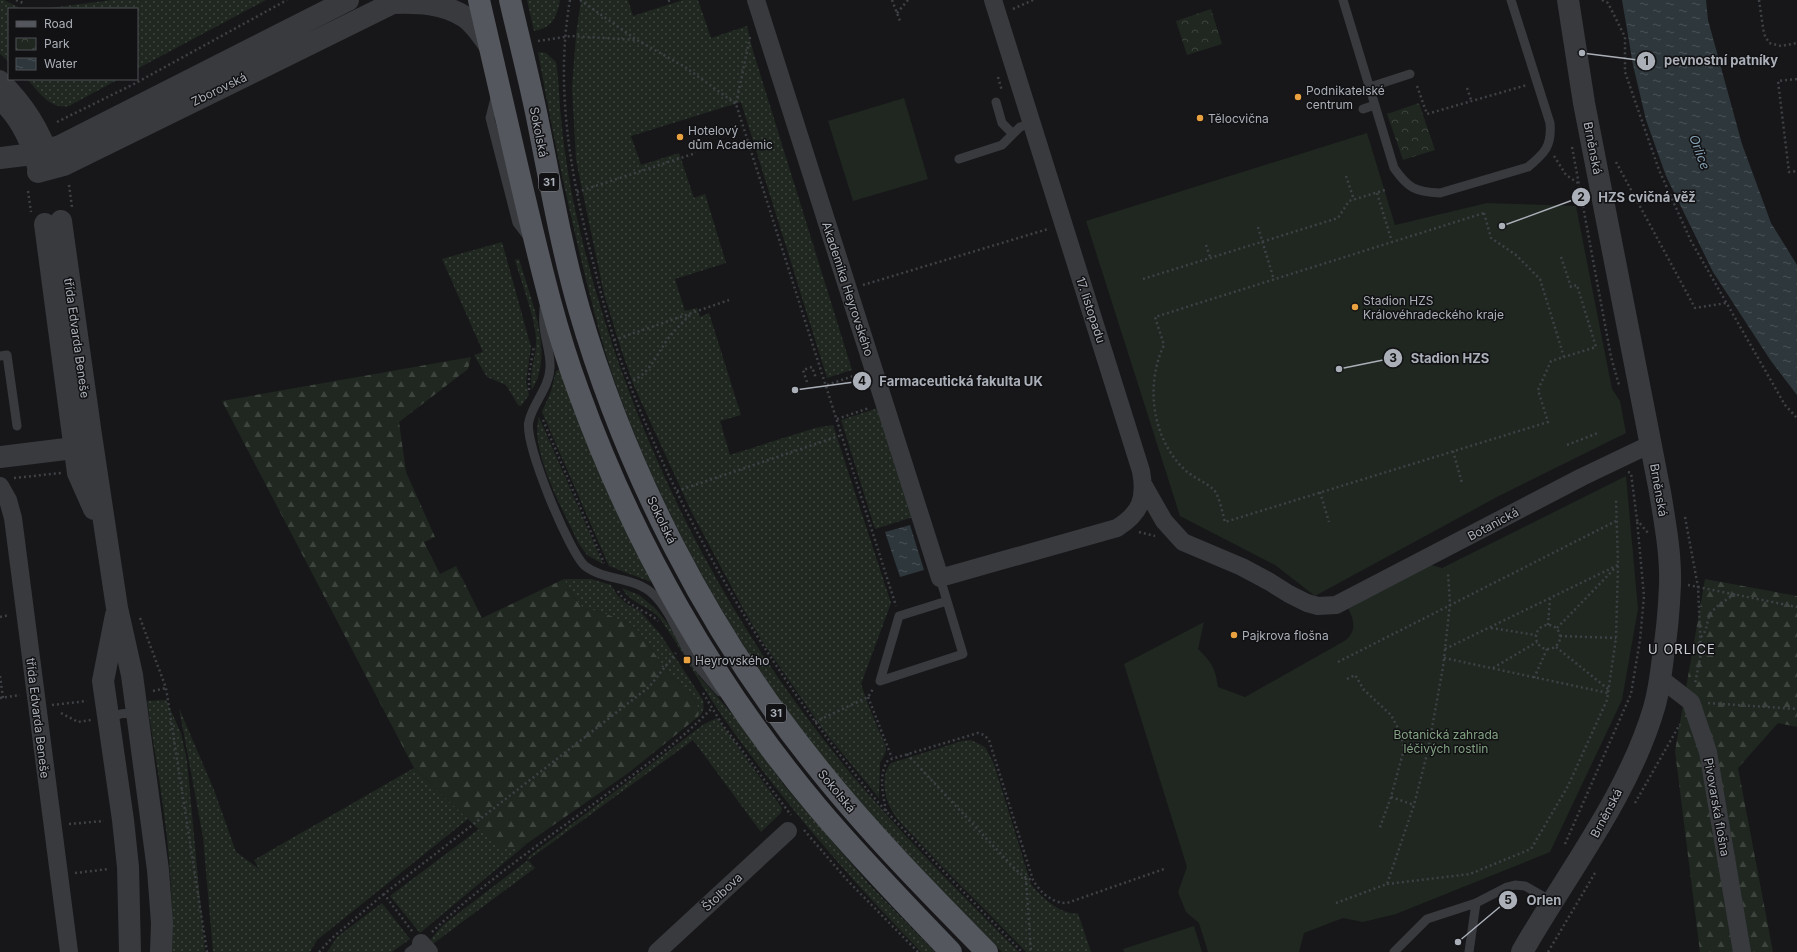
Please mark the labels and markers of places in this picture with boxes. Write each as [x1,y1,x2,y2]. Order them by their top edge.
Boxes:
callout: pevnostní patníky [1636,48,1786,73]
place label: Podnikatelské centrum [1306,83,1385,112]
marker: Podnikatelské centrum [1293,92,1303,102]
place label: Tělocvična [1208,111,1269,126]
marker: Tělocvična [1195,113,1205,123]
place label: Hotelový dům Academic [688,123,773,152]
marker: Hotelový dům Academic [675,132,685,142]
callout: HZS cvičná věž [1571,185,1704,210]
place label: Stadion HZS Královéhradeckého kraje [1363,293,1504,322]
marker: Stadion HZS Královéhradeckého kraje [1350,302,1360,312]
callout: Stadion HZS [1383,346,1497,371]
callout: Farmaceutická fakulta UK [852,369,1051,394]
place label: Pajkrova flošna [1242,628,1329,643]
marker: Pajkrova flošna [1229,630,1239,640]
place label: Heyrovského [695,653,769,668]
marker: Heyrovského [682,655,692,665]
callout: Orlen [1498,888,1569,913]

